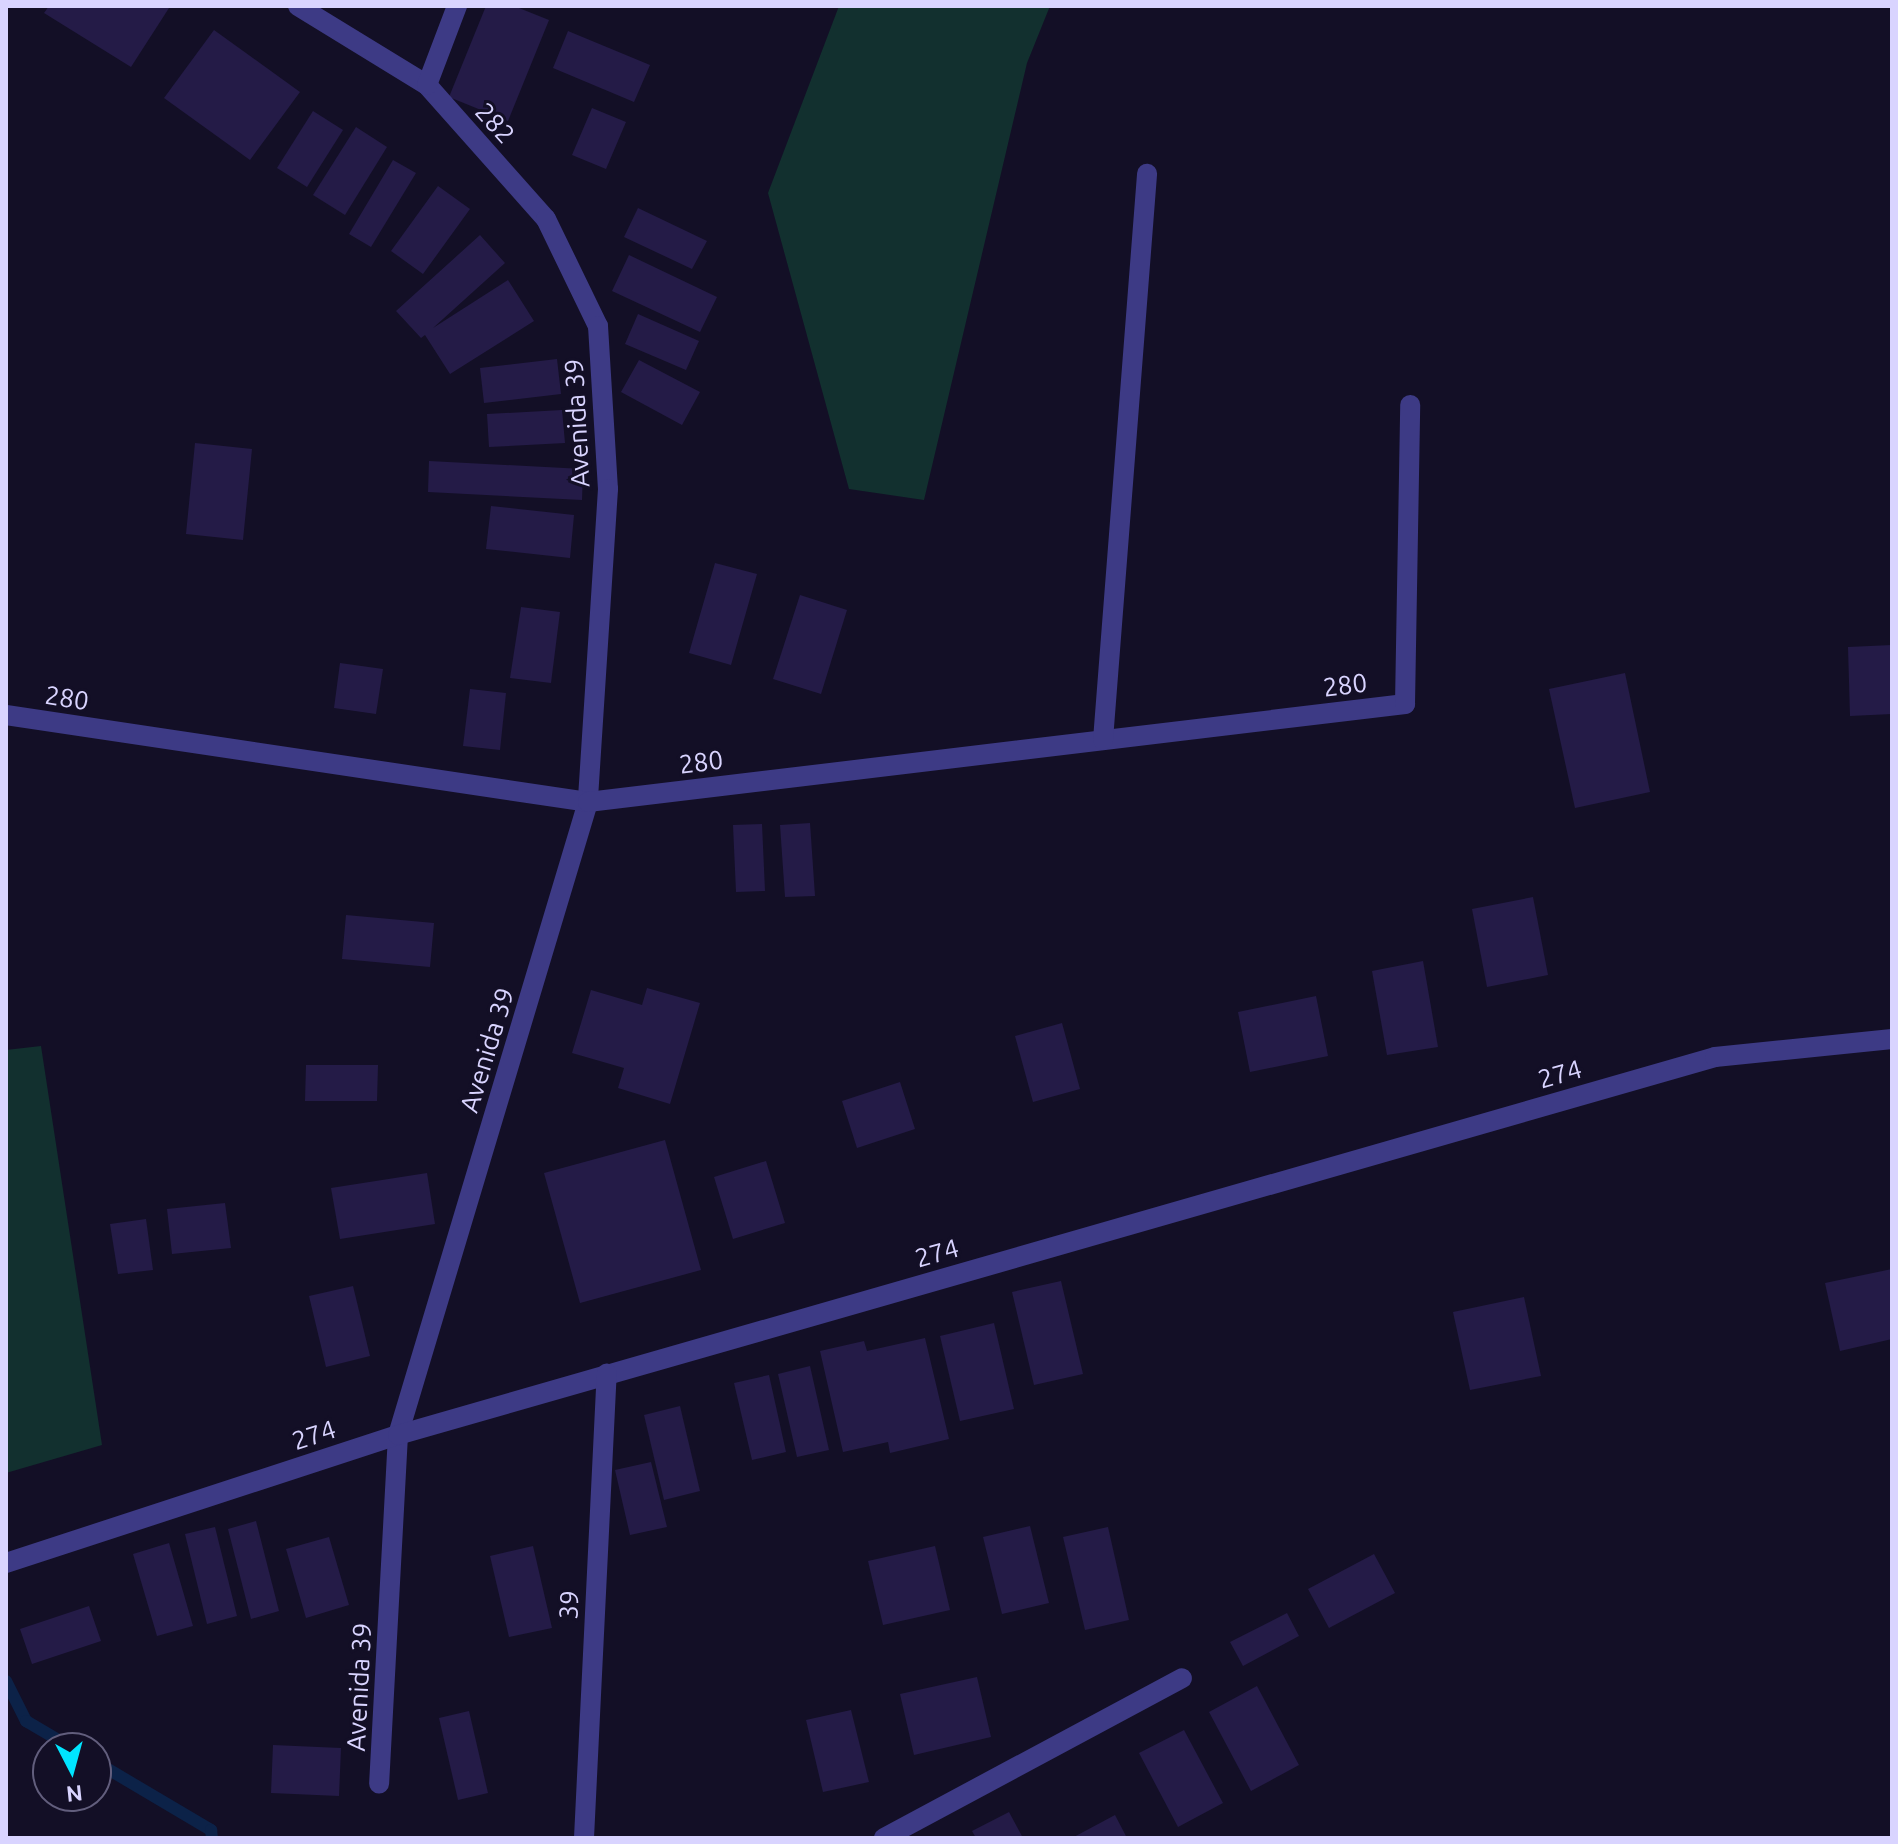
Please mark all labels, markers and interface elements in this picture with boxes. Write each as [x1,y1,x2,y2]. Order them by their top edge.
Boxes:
street label: 282 [469,96,521,150]
street label: Avenida 39 [558,358,596,488]
street label: 280 [1321,667,1369,703]
street label: 280 [43,679,91,717]
street label: 280 [677,744,725,780]
street label: Avenida 39 [453,984,521,1116]
street label: 274 [1535,1053,1585,1095]
street label: 274 [912,1232,962,1274]
street label: 274 [288,1413,340,1457]
street label: 39 [553,1590,585,1620]
street label: Avenida 39 [340,1622,378,1752]
north arrow [32,1732,112,1812]
text: N [65,1781,84,1808]

